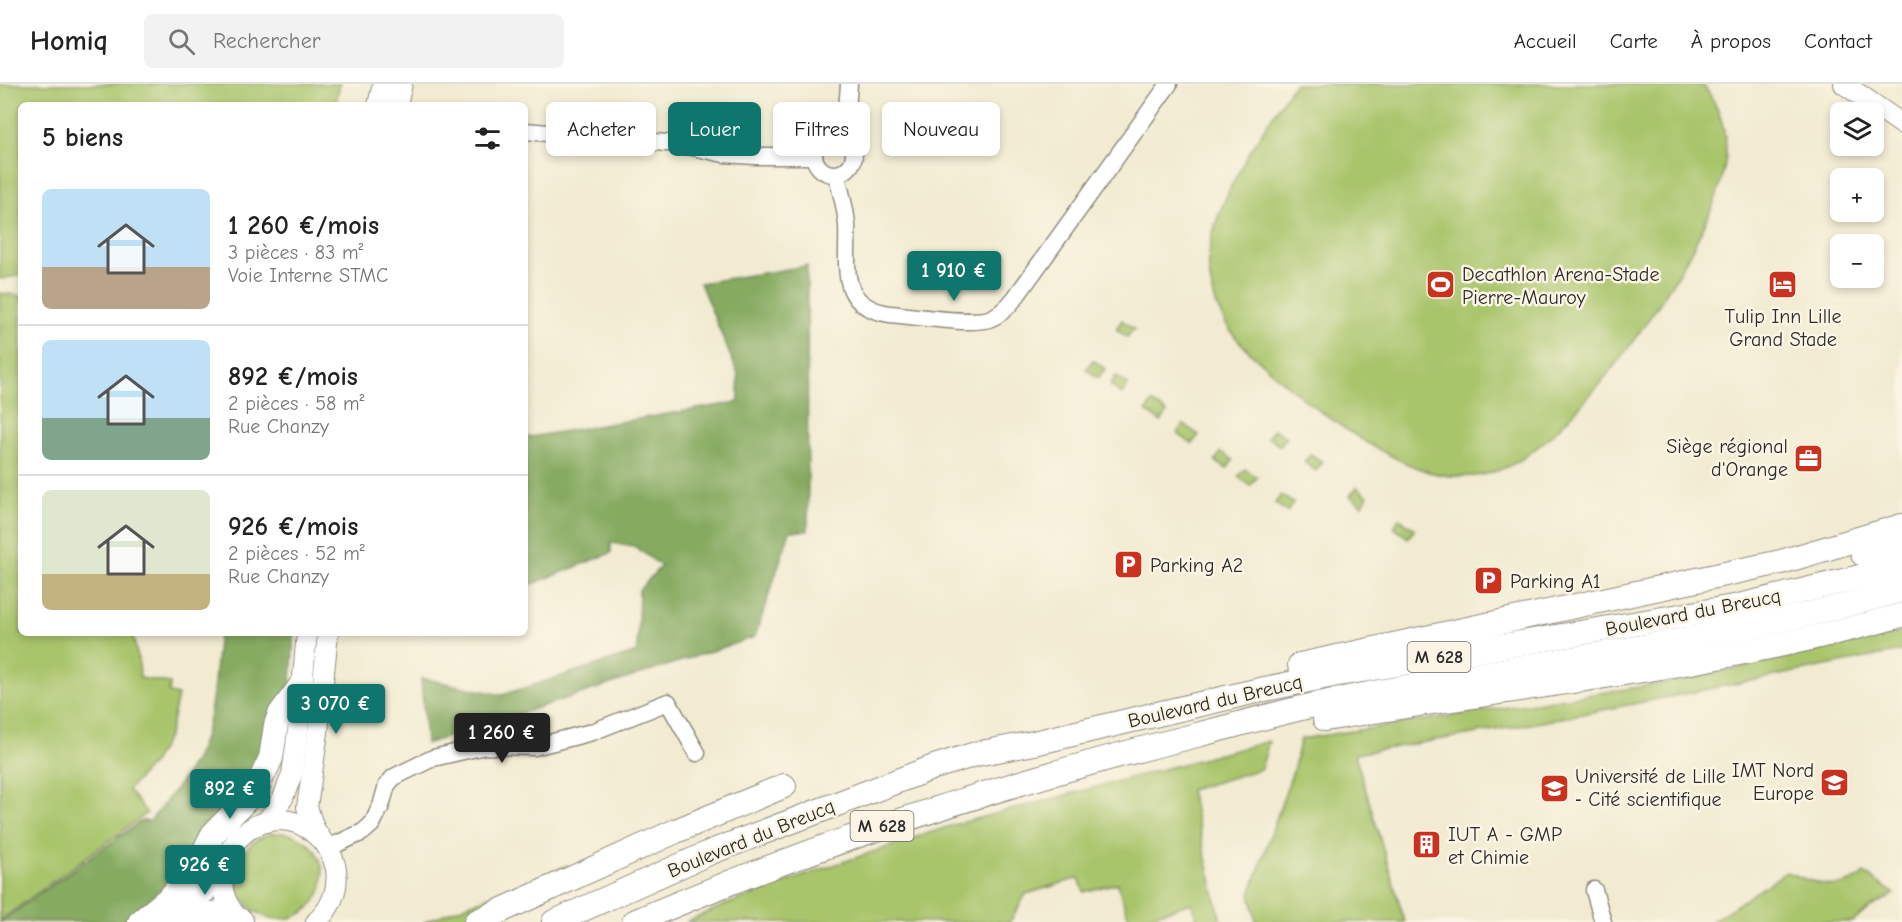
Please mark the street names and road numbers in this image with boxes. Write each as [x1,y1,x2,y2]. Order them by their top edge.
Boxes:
street label: Boulevard du Breucq [1603,584,1783,641]
road number: M 628 [1408,642,1470,672]
street label: Boulevard du Breucq [1126,670,1305,733]
street label: Boulevard du Breucq [664,794,838,883]
road number: M 628 [850,811,914,841]

